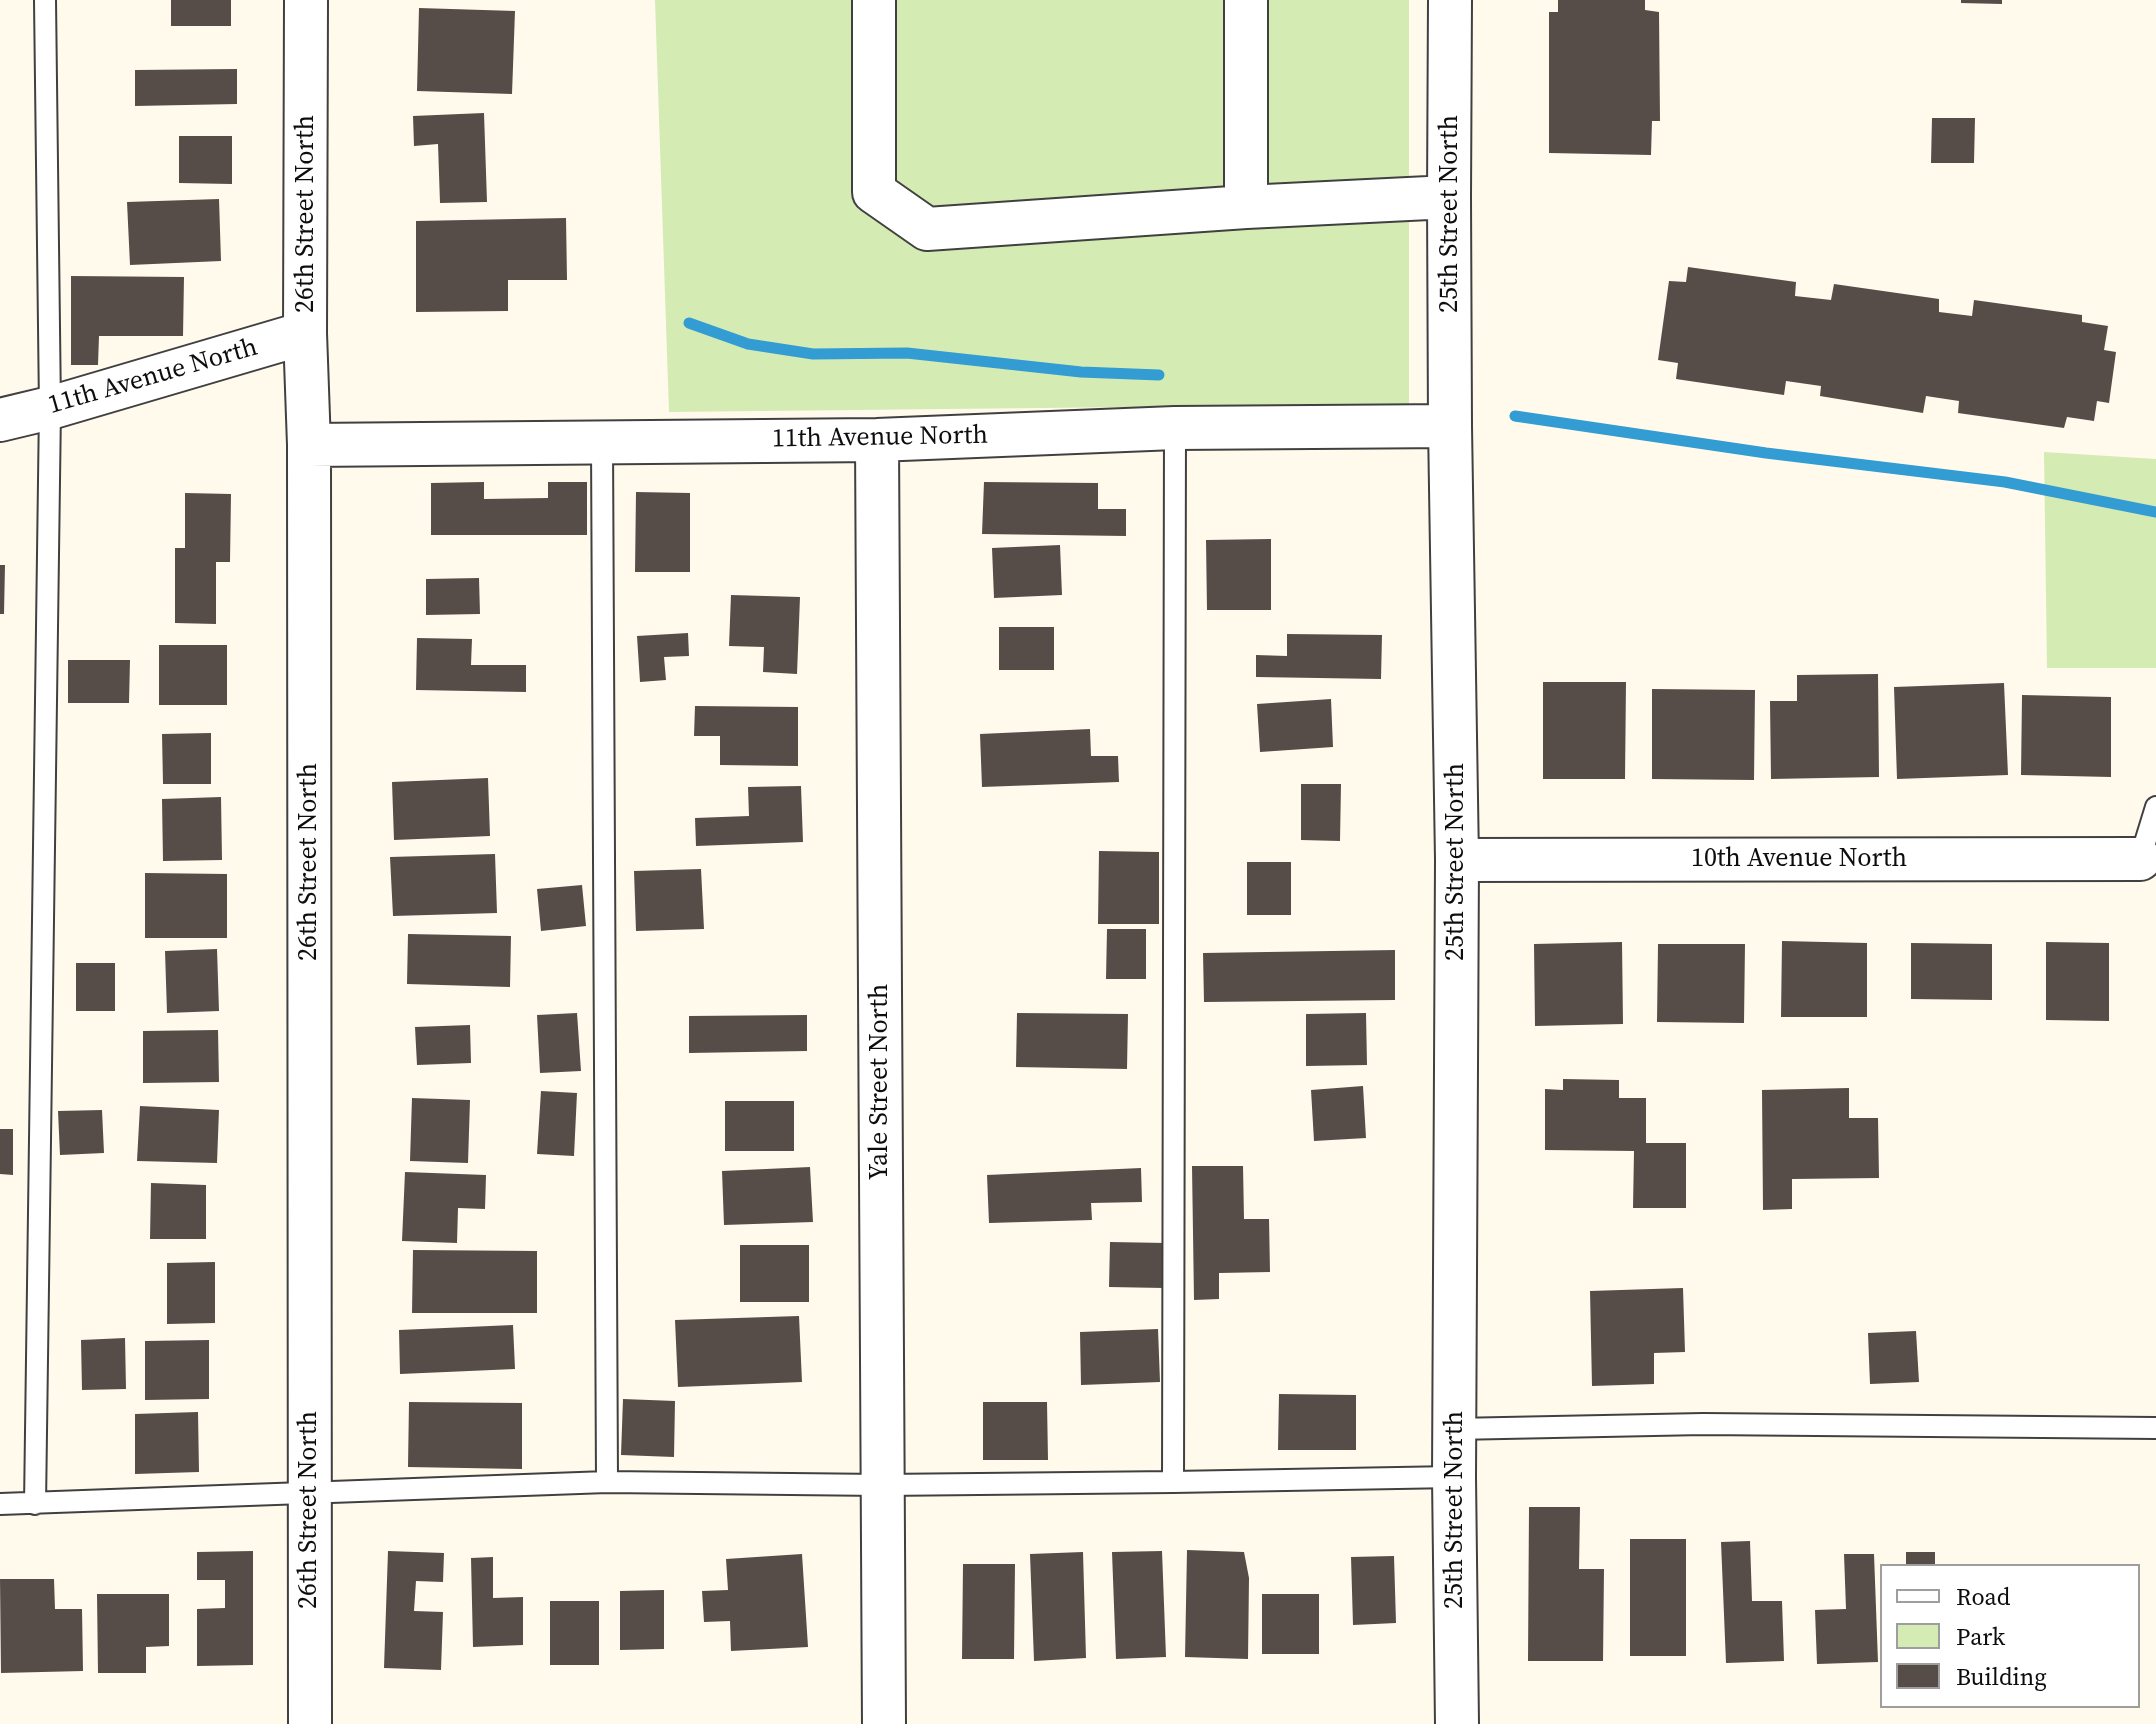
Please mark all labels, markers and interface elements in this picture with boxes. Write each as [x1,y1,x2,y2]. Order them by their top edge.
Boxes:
street label: 26th Street North [290,115,322,313]
street label: 25th Street North [1434,115,1466,313]
street label: 11th Avenue North [45,332,261,422]
street label: 11th Avenue North [772,421,988,455]
street label: 26th Street North [293,763,325,961]
street label: 25th Street North [1440,763,1472,961]
street label: 10th Avenue North [1691,843,1907,875]
street label: Yale Street North [864,984,896,1180]
street label: 26th Street North [293,1411,325,1609]
street label: 25th Street North [1439,1411,1471,1609]
legend [1880,1564,2140,1708]
text: Road [1956,1580,2010,1613]
text: Park [1956,1620,2005,1653]
text: Building [1956,1660,2047,1693]

